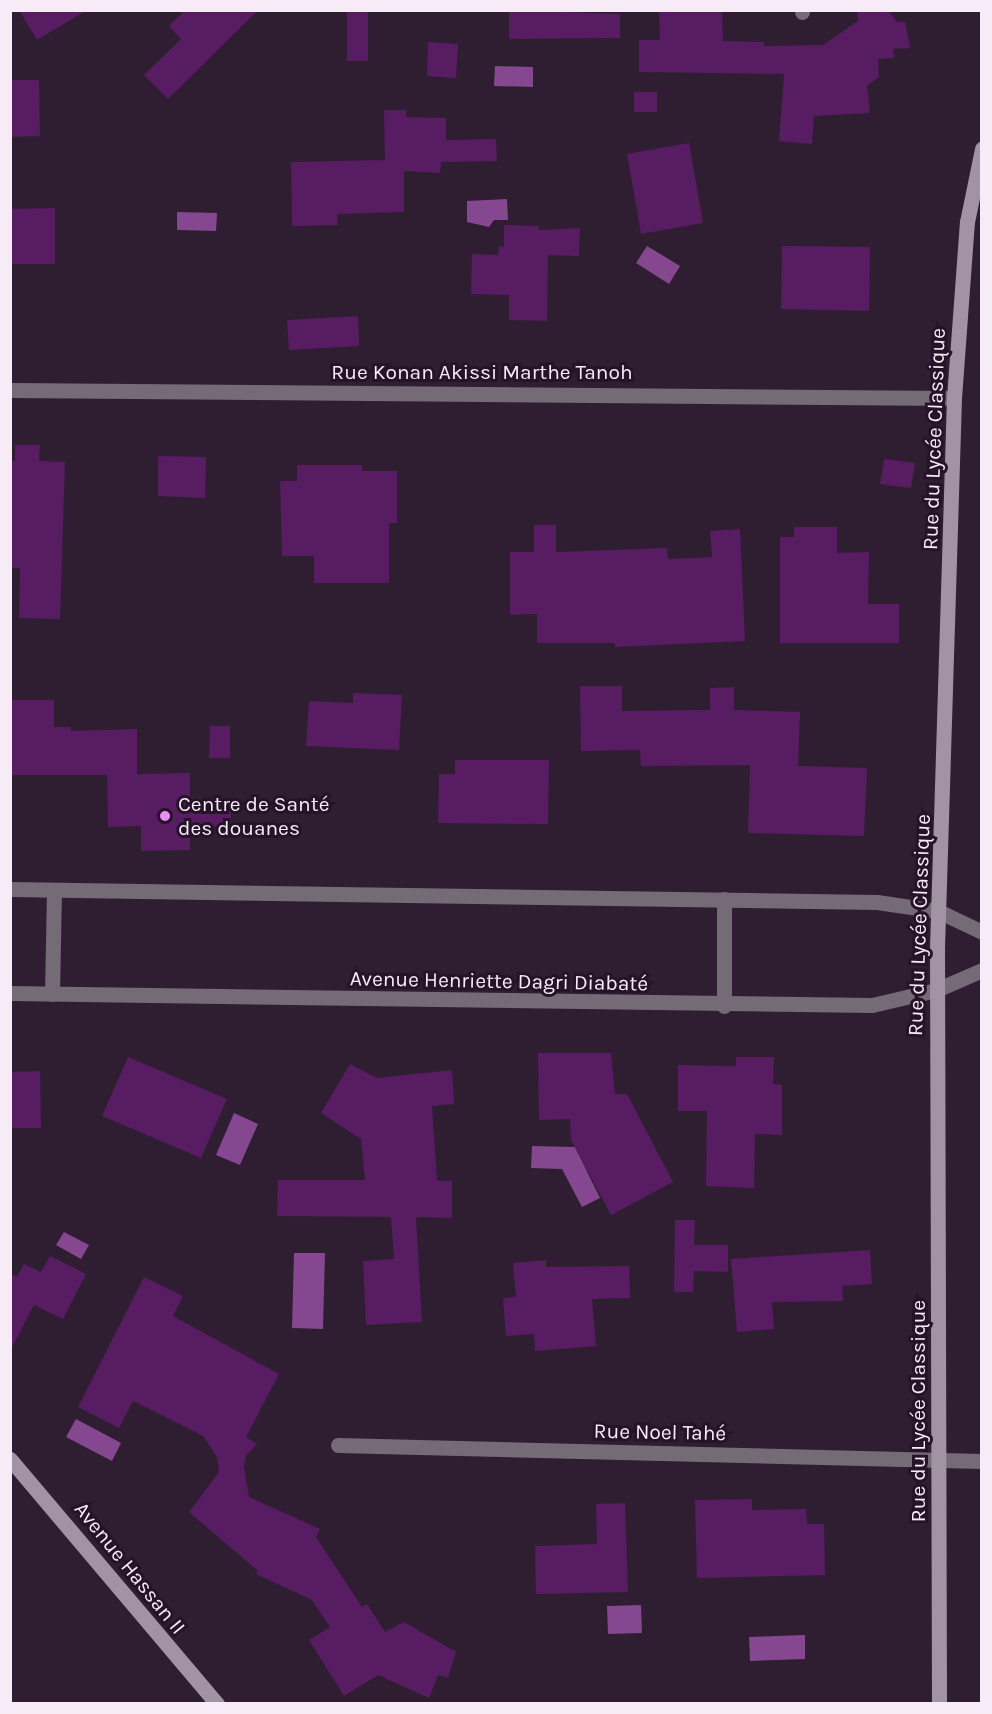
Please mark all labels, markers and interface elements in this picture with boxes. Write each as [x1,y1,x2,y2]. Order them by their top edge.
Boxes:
street label: Rue du Lycée Classique [918,327,950,551]
street label: Rue Konan Akissi Marthe Tanoh [331,359,633,385]
place label: Centre de Santé des douanes [178,791,329,841]
marker: Centre de Santé des douanes [156,807,174,825]
street label: Rue du Lycée Classique [903,813,935,1037]
street label: Avenue Henriette Dagri Diabaté [350,966,648,996]
street label: Rue du Lycée Classique [905,1300,931,1522]
street label: Rue Noel Tahé [594,1418,726,1446]
street label: Avenue Hassan II [69,1497,191,1639]

